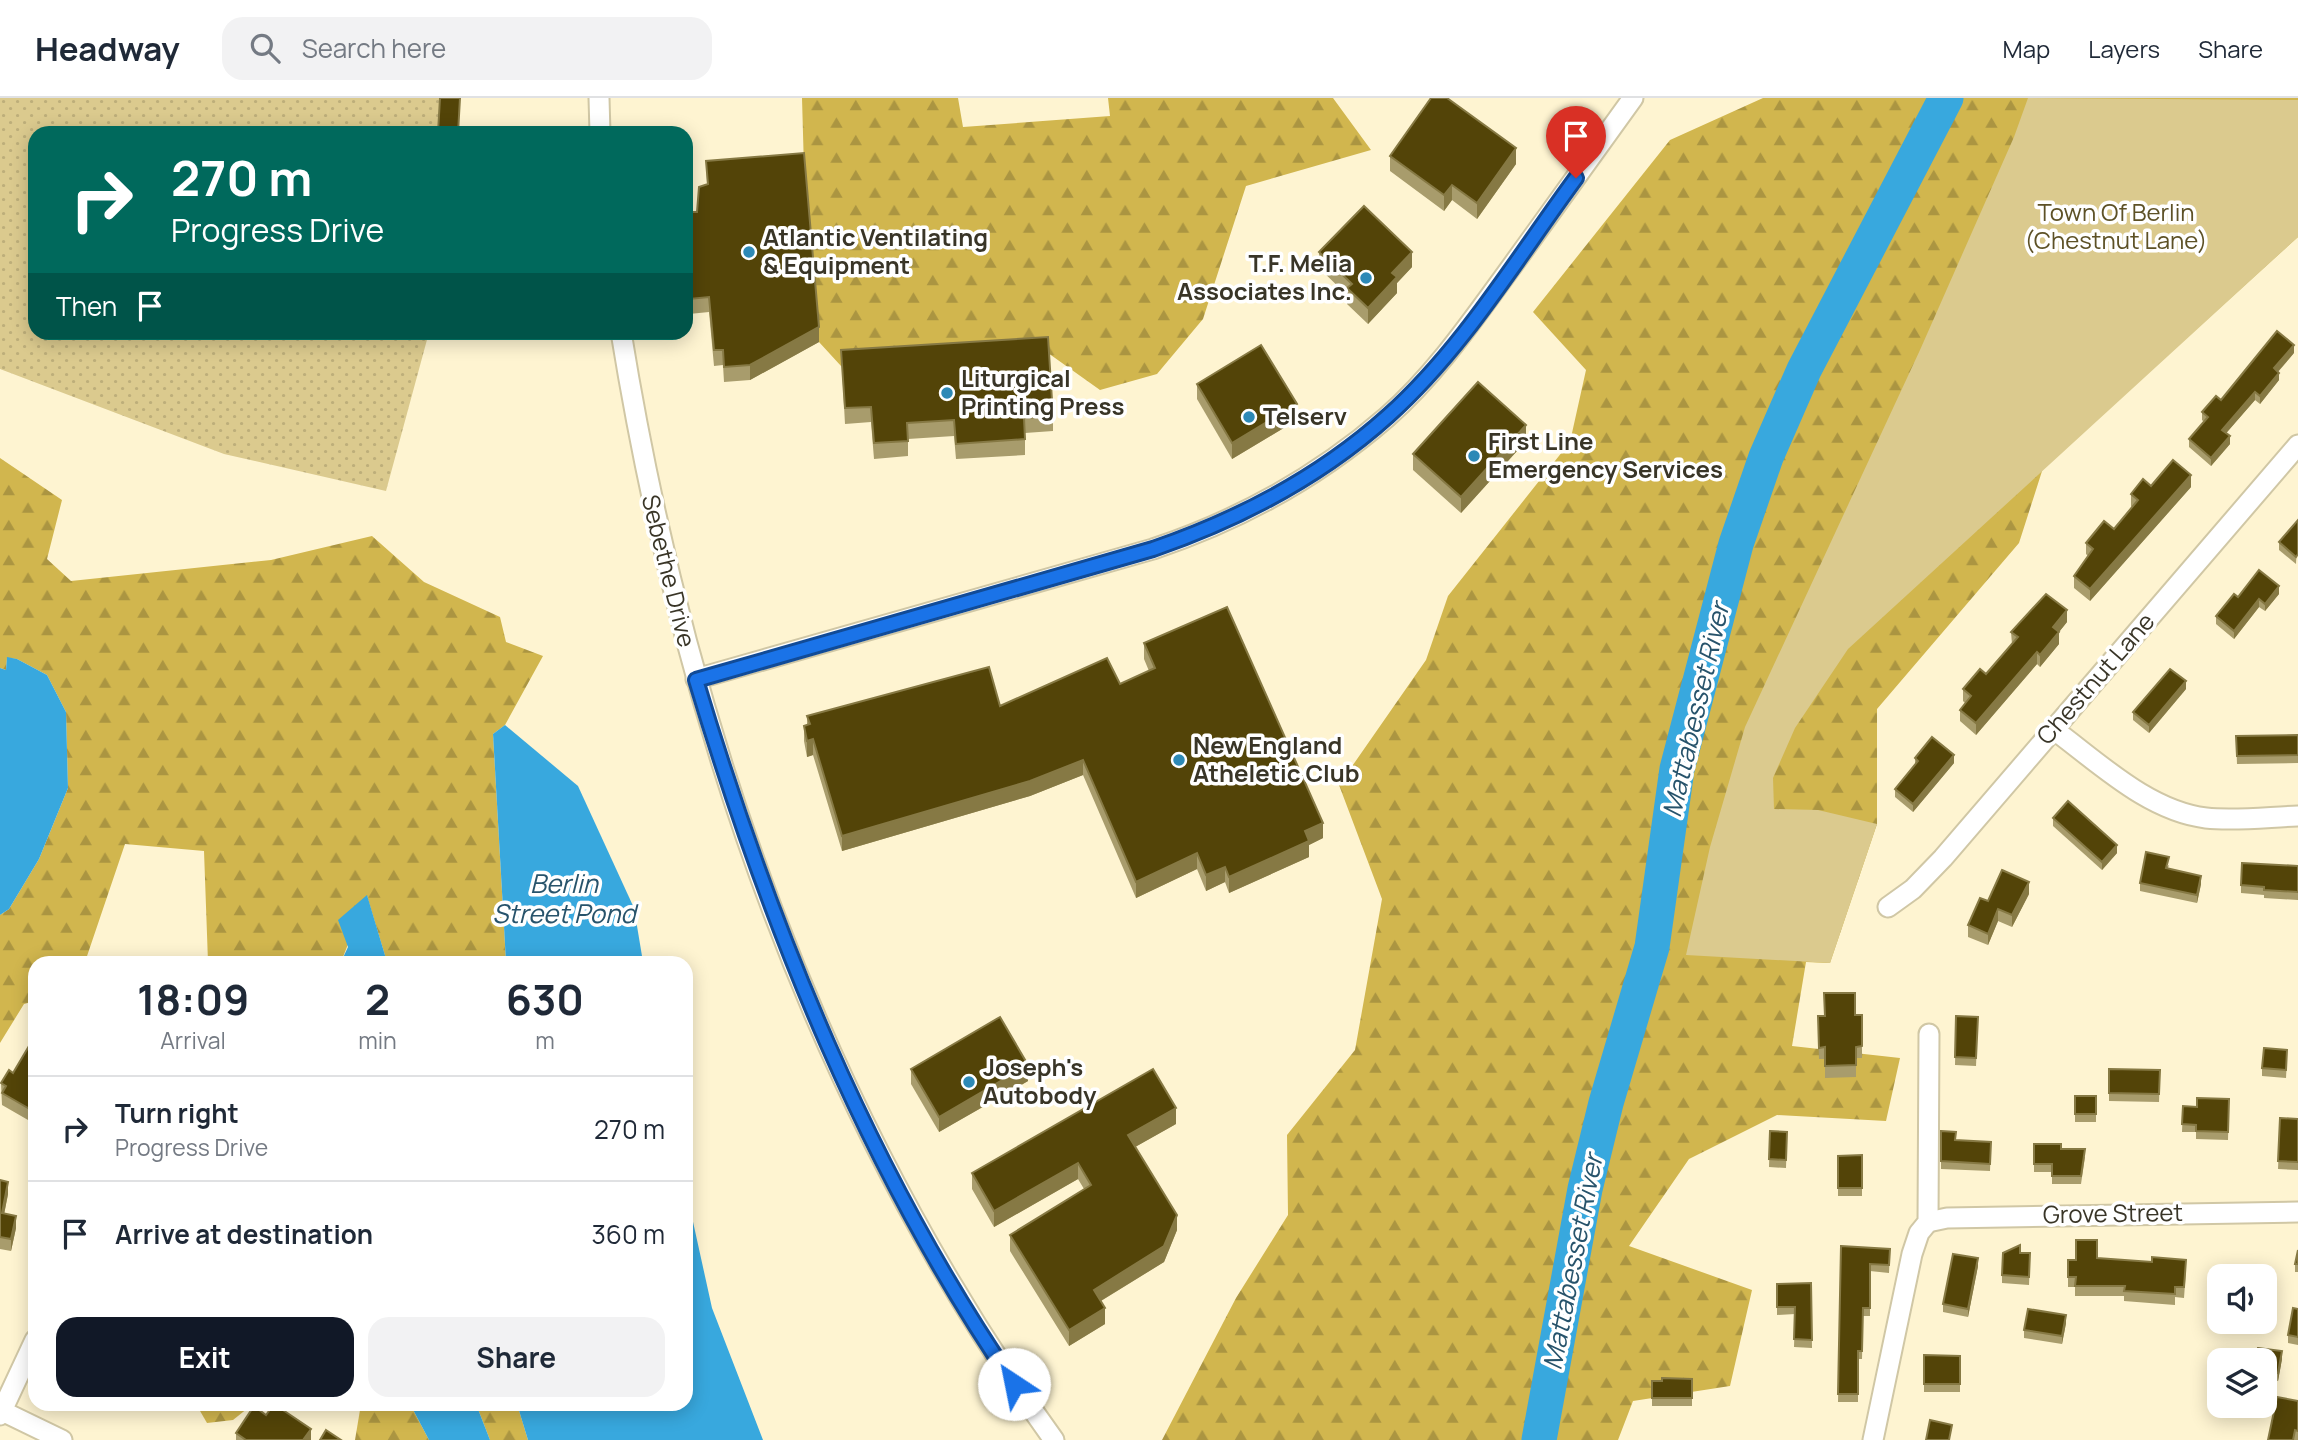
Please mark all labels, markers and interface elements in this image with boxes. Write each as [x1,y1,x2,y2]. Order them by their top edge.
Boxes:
search box [222,17,712,80]
text: Headway [35,26,180,71]
icon: search [246,29,284,67]
text: Search here [302,30,446,66]
text: Map [2003,32,2050,65]
text: Layers [2088,32,2160,65]
text: Share [2198,32,2263,65]
pin [1546,106,1606,178]
icon: arrive [1557,117,1595,155]
text: 270 m [171,144,312,211]
icon: right [56,154,147,245]
park label: Town Of Berlin (Chestnut Lane) [2025,195,2207,256]
text: Progress Drive [171,208,384,252]
place label: Atlantic Ventilating & Equipment [763,220,988,281]
marker: Atlantic Ventilating & Equipment [741,244,757,260]
place label: T.F. Melia Associates Inc. [1177,246,1352,307]
marker: T.F. Melia Associates Inc. [1358,270,1374,286]
icon: arrive [131,287,169,325]
text: Then [56,288,117,324]
place label: Liturgical Printing Press [961,361,1124,422]
marker: Liturgical Printing Press [939,385,955,401]
place label: Telserv [1263,399,1347,432]
marker: Telserv [1241,409,1257,425]
place label: First Line Emergency Services [1488,424,1723,485]
marker: First Line Emergency Services [1466,448,1482,464]
street label: Sebethe Drive [635,491,704,650]
water label: Mattabesset River [1653,596,1738,820]
street label: Chestnut Lane [2028,605,2161,751]
place label: New England Atheletic Club [1193,728,1360,789]
marker: New England Atheletic Club [1171,752,1187,768]
water label: Berlin Street Pond [492,865,639,931]
text: 18:09 [137,970,249,1028]
text: 2 [365,970,390,1028]
text: 630 [506,970,584,1028]
text: Arrival [160,1024,226,1056]
text: min [358,1024,397,1056]
text: m [535,1024,555,1056]
place label: Joseph's Autobody [983,1050,1097,1111]
marker: Joseph's Autobody [961,1074,977,1090]
text: Turn right [115,1095,239,1131]
icon: right [56,1110,94,1148]
text: 270 m [594,1111,665,1147]
text: Progress Drive [115,1131,268,1163]
water label: Mattabesset River [1534,1148,1611,1372]
street label: Grove Street [2043,1195,2183,1230]
icon: arrive [56,1215,94,1253]
text: Arrive at destination [115,1216,373,1252]
text: 360 m [591,1216,665,1252]
map controls [2207,1264,2277,1418]
button: sound [2207,1264,2277,1334]
button: Exit [56,1317,354,1397]
button: Share [368,1317,665,1397]
position arrow [977,1347,1051,1421]
button: layers [2207,1348,2277,1418]

